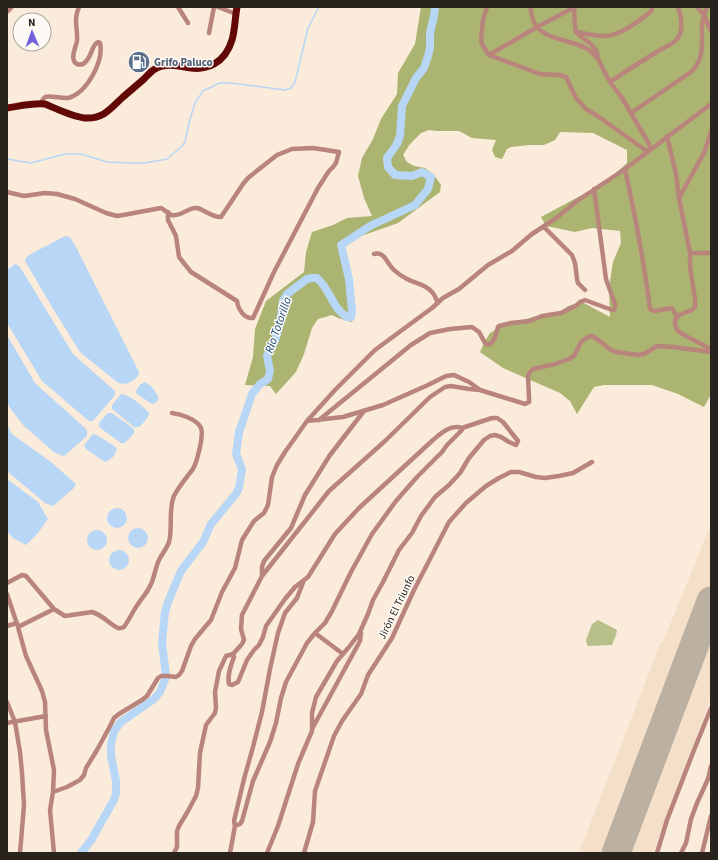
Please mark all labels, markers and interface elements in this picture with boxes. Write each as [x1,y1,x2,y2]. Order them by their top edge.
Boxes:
north arrow [12,12,52,52]
text: N [28,15,36,30]
fuel station icon: Grifo Paluco [126,49,152,75]
place label: Grifo Paluco [154,55,213,70]
water label: Rio Totorilla [261,294,296,356]
street label: Jirón El Triunfo [374,573,418,642]

